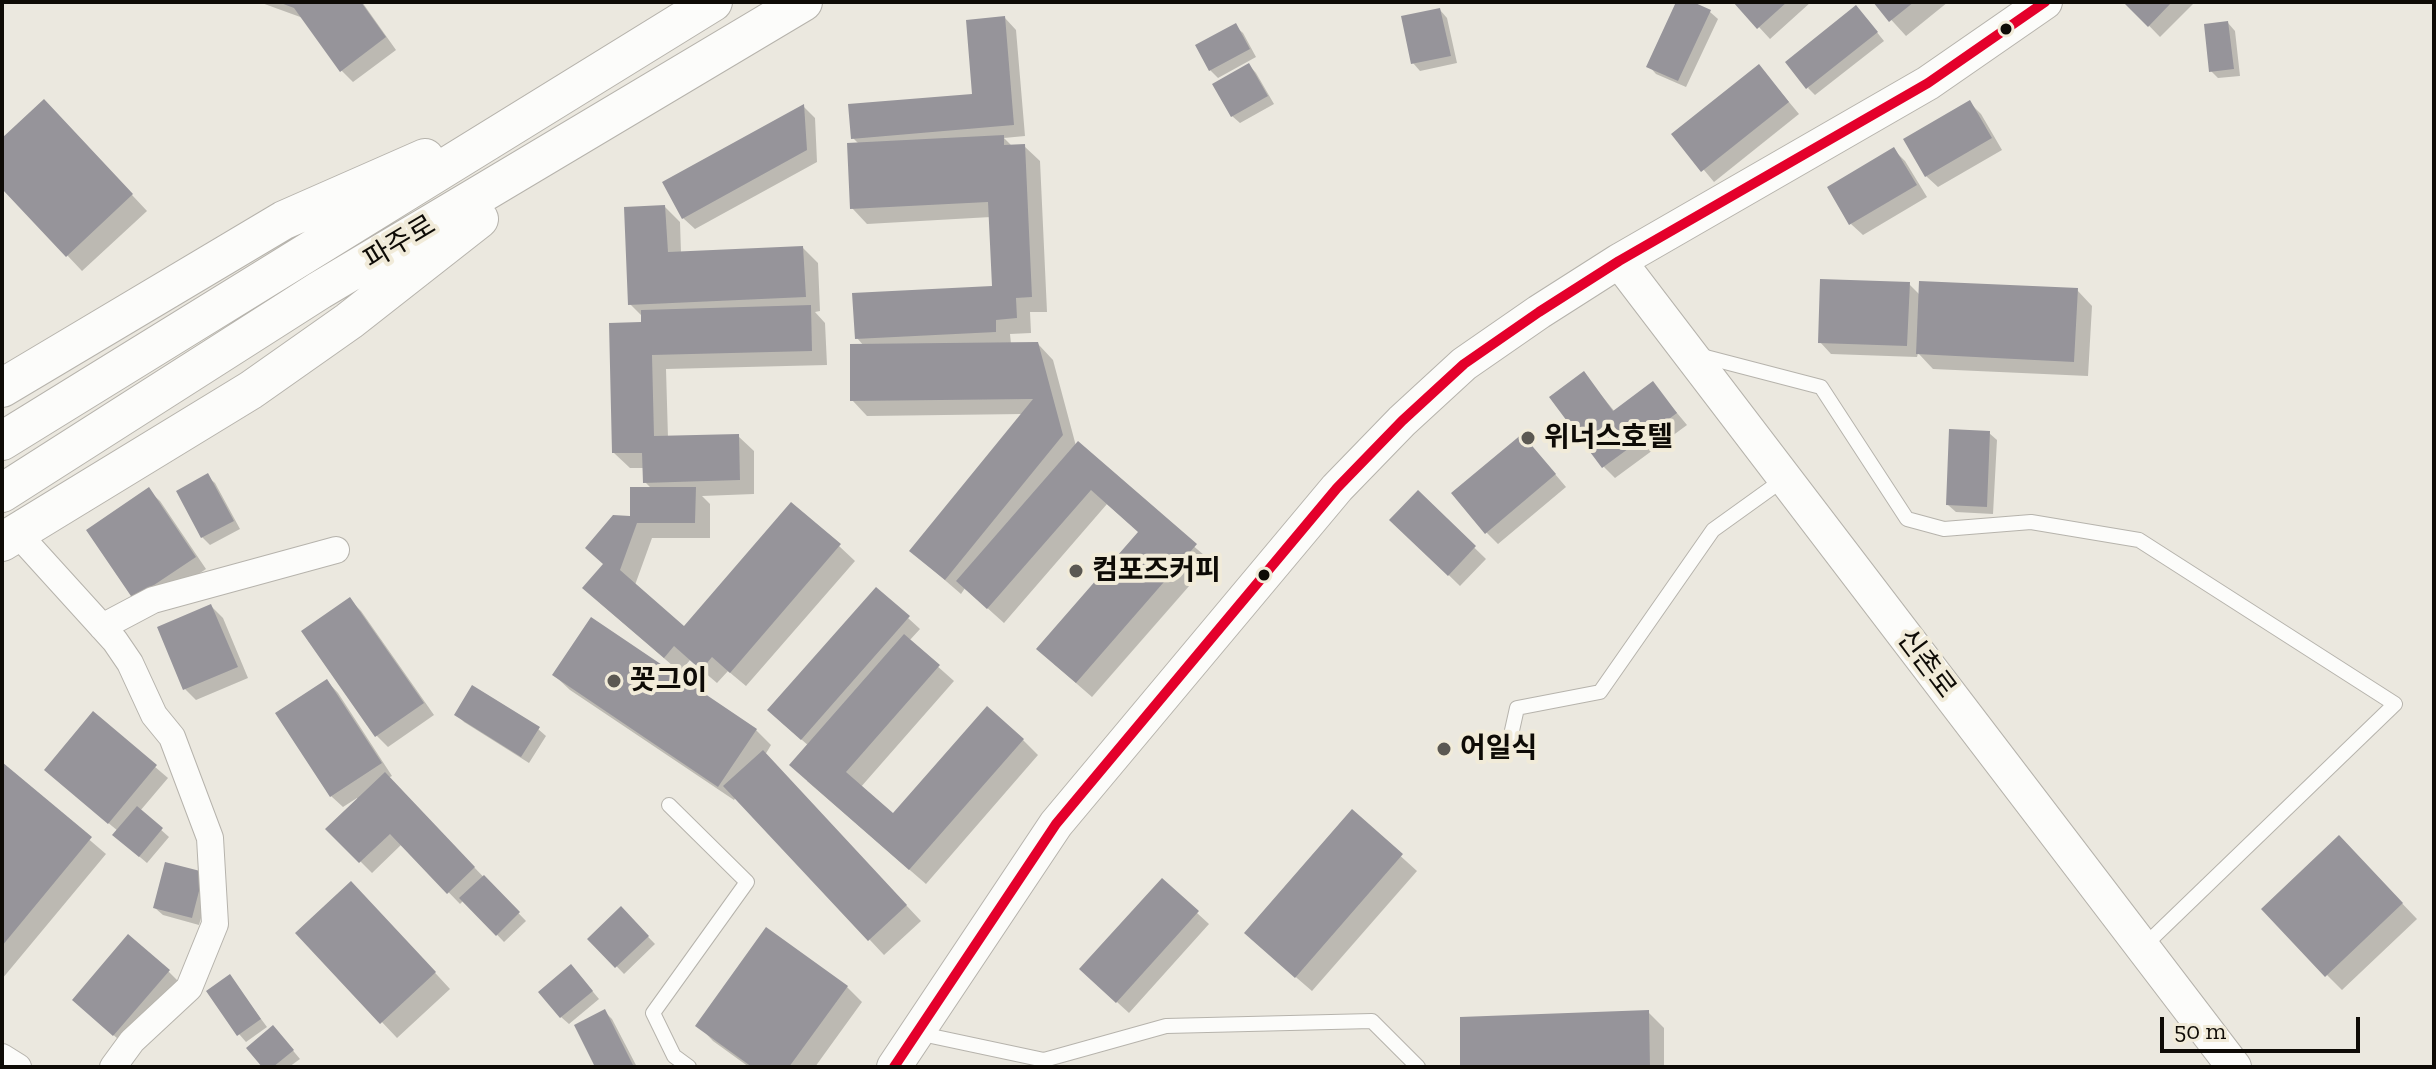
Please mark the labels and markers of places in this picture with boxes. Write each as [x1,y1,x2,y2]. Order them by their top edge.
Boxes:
unlabelled marker [1998,21,2014,37]
place label: 위너스호텔 [1544,421,1673,455]
marker: 위너스호텔 [1519,429,1537,447]
place label: 컴포즈커피 [1092,554,1221,588]
marker: 컴포즈커피 [1067,562,1085,580]
unlabelled marker [1256,567,1272,583]
place label: 꼿그이 [630,664,707,698]
marker: 꼿그이 [605,672,623,690]
place label: 어일식 [1460,732,1537,766]
marker: 어일식 [1435,740,1453,758]

